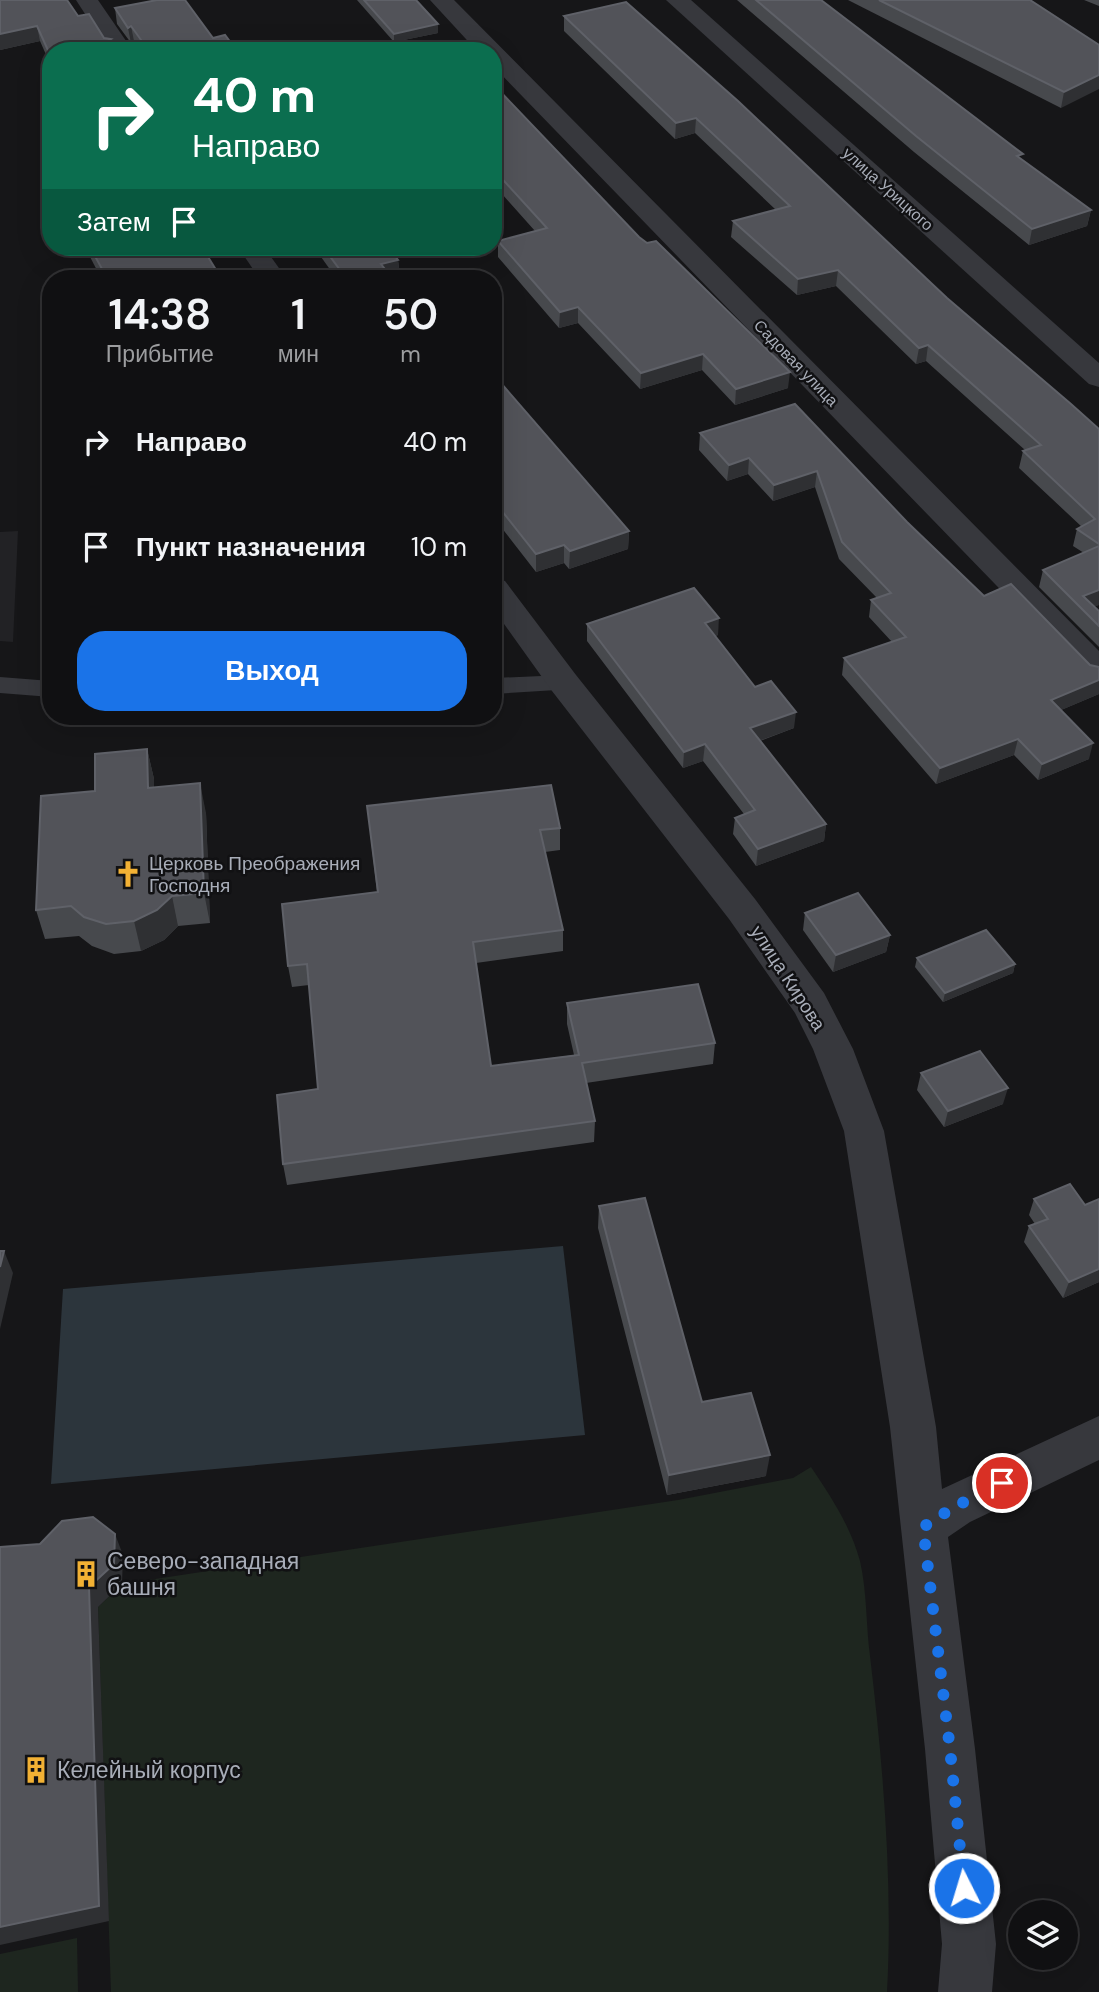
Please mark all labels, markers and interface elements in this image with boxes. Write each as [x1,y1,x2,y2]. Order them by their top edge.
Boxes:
text: 40 m [192,63,316,127]
icon: right [77,70,168,161]
text: Направо [192,125,320,167]
street label: улица Урицкого [838,143,938,235]
icon: arrive [165,203,203,241]
text: Затем [77,205,151,239]
text: 14:38 [108,287,211,342]
text: 1 [291,287,306,342]
text: 50 [383,287,438,342]
street label: Садовая улица [749,315,843,411]
text: Прибытие [106,339,214,369]
text: мин [278,339,319,369]
text: m [400,339,421,369]
icon: right [77,423,115,461]
text: Направо [136,425,247,459]
text: 40 m [403,425,467,459]
icon: arrive [77,528,115,566]
text: Пункт назначения [136,530,366,564]
text: 10 m [411,530,467,564]
button: Выход [77,631,467,711]
place label: Церковь Преображения Господня [149,851,360,898]
church icon: Церковь Преображения Господня [113,859,143,889]
street label: улица Кирова [745,921,832,1036]
pin [972,1453,1032,1513]
icon: arrive [983,1464,1021,1502]
place label: Северо-западная башня [107,1546,299,1602]
building icon: Северо-западная башня [71,1559,101,1589]
building icon: Келейный корпус [21,1755,51,1785]
place label: Келейный корпус [57,1755,241,1785]
position arrow [927,1851,1001,1925]
map controls [1008,1900,1078,1970]
button: layers [1008,1900,1078,1970]

